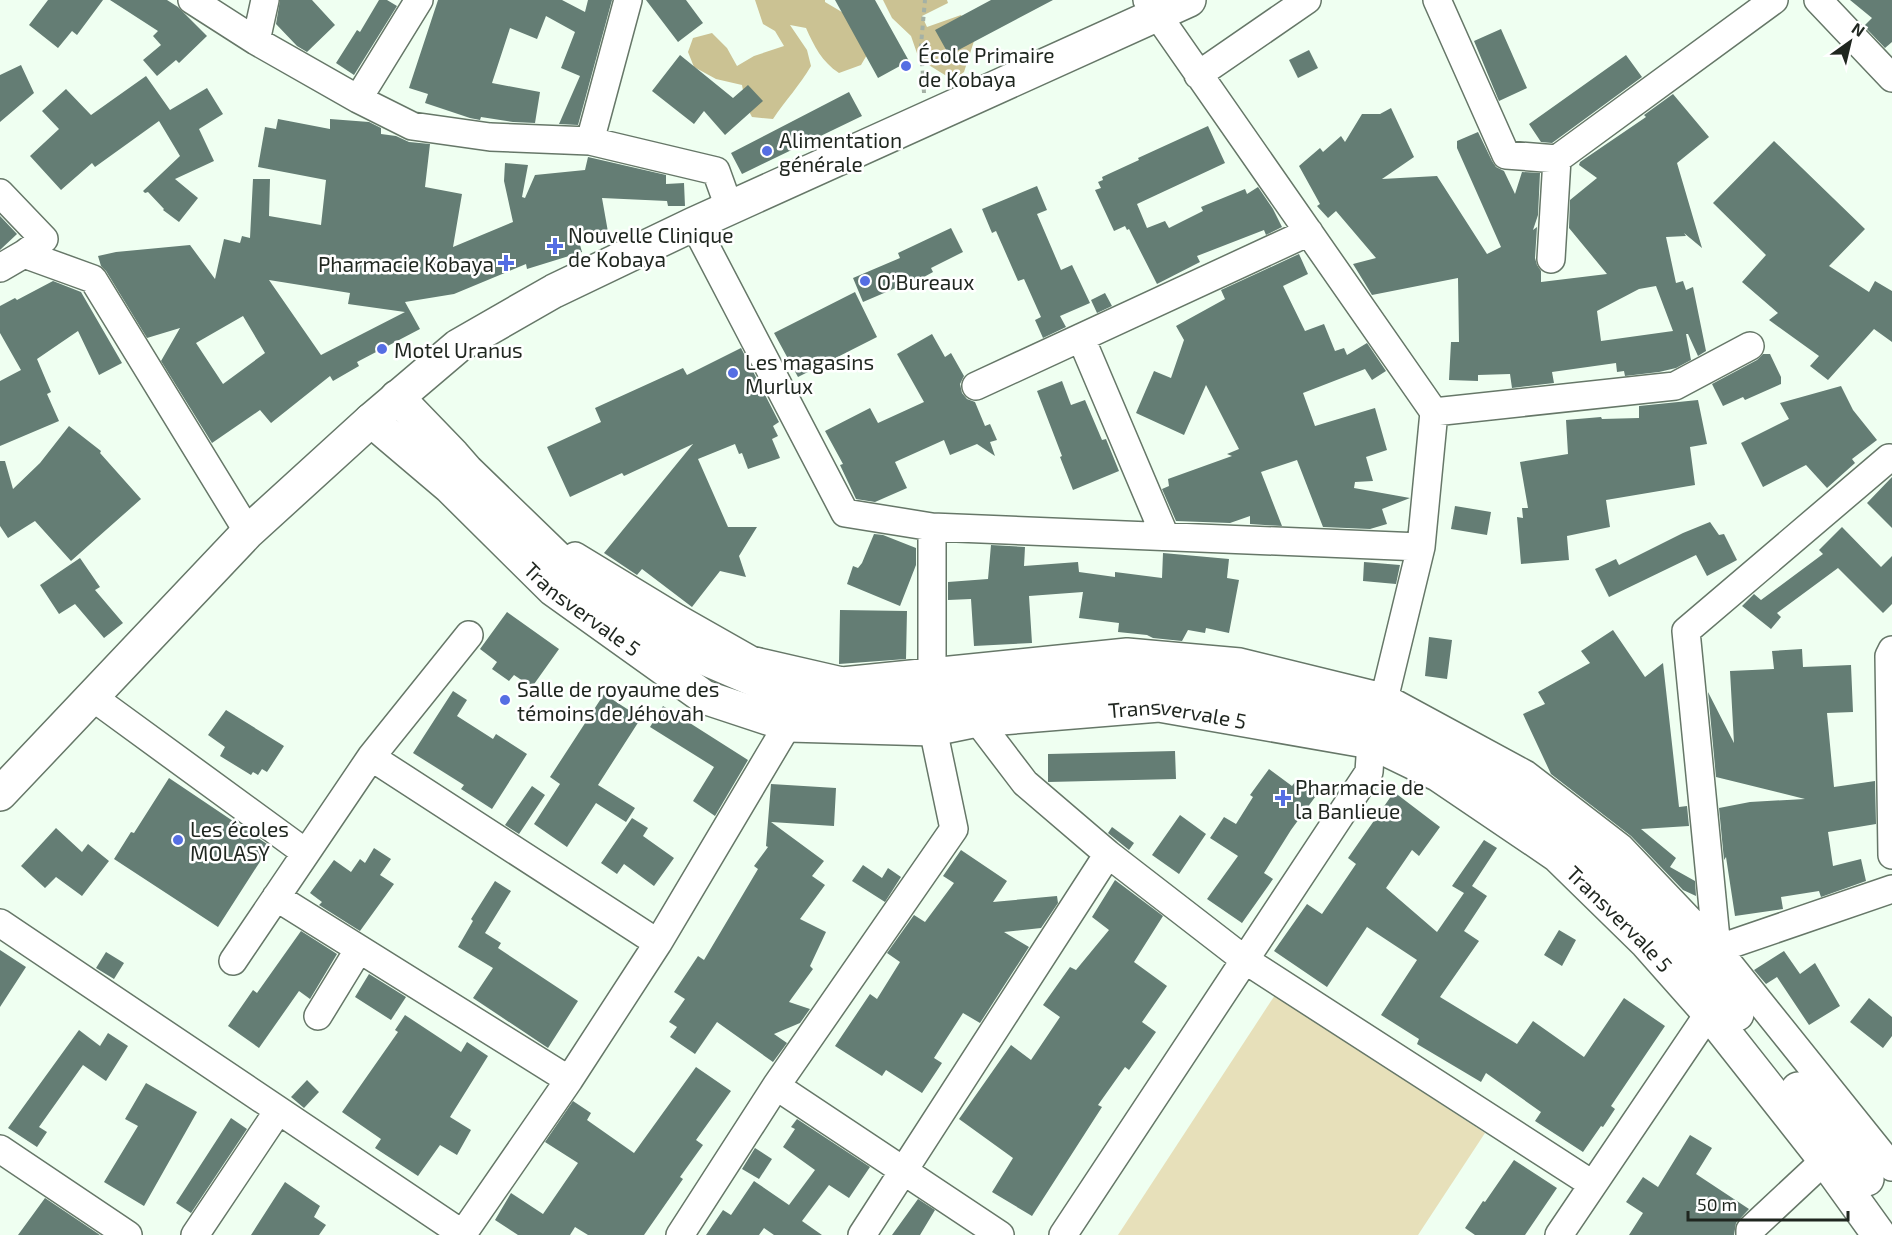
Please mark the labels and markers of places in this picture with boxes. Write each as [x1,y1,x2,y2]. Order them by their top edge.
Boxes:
place label: École Primaire de Kobaya [918,42,1055,91]
marker: École Primaire de Kobaya [899,59,913,73]
place label: Alimentation générale [779,127,902,176]
marker: Alimentation générale [760,144,774,158]
place label: Nouvelle Clinique de Kobaya [568,222,733,271]
marker: Nouvelle Clinique de Kobaya [546,237,564,255]
place label: Pharmacie Kobaya [318,251,494,276]
marker: Pharmacie Kobaya [499,256,513,270]
place label: O'Bureaux [877,269,974,294]
marker: O'Bureaux [858,274,872,288]
place label: Motel Uranus [394,337,523,362]
marker: Motel Uranus [375,342,389,356]
place label: Les magasins Murlux [745,349,874,398]
marker: Les magasins Murlux [726,366,740,380]
place label: Salle de royaume des témoins de Jéhovah [517,676,720,725]
marker: Salle de royaume des témoins de Jéhovah [498,693,512,707]
place label: Pharmacie de la Banlieue [1295,774,1424,823]
marker: Pharmacie de la Banlieue [1276,791,1290,805]
place label: Les écoles MOLASY [190,816,289,865]
marker: Les écoles MOLASY [171,833,185,847]

